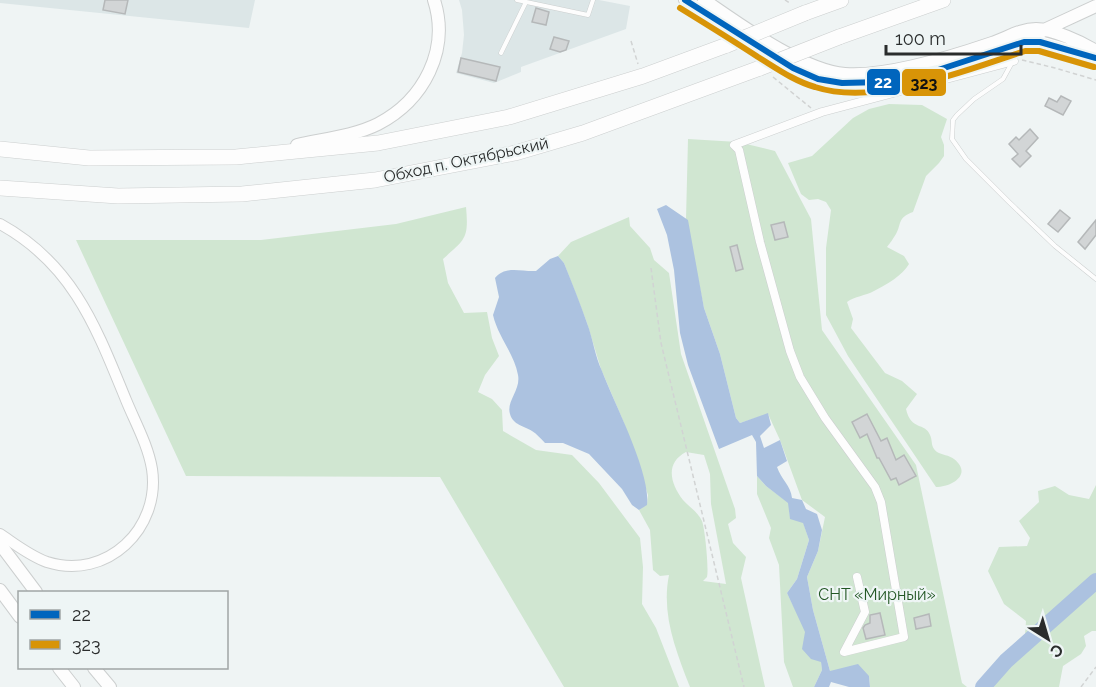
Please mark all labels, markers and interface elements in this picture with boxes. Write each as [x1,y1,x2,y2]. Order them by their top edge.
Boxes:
scale bar [886,18,1021,56]
text: 100 m [895,28,946,49]
line badge: 22 [866,68,901,96]
line badge: 323 [901,68,947,97]
text: 22 [874,73,892,92]
text: 323 [911,74,938,93]
street label: Обход п. Октябрьский [382,133,550,187]
park label: СНТ «Мирный» [818,585,936,604]
legend [18,591,228,669]
text: 22 [72,604,91,625]
north arrow [1018,609,1078,669]
text: 323 [72,634,101,655]
text: С [1047,640,1067,661]

